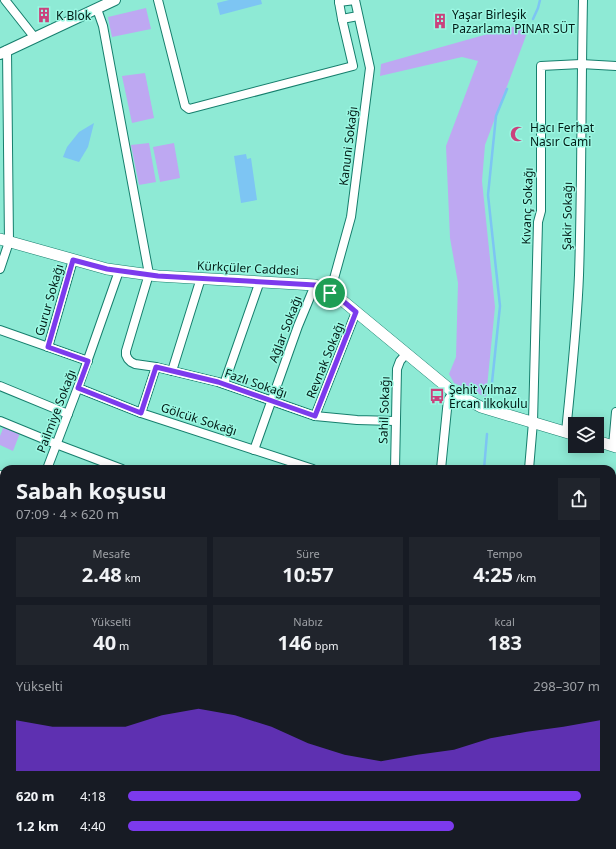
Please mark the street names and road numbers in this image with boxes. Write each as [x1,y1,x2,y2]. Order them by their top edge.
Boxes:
street label: Kanuni Sokağı [335,105,361,187]
street label: Kıvanç Sokağı [517,167,537,245]
street label: Şakir Sokağı [558,182,576,250]
street label: Kürkçüler Caddesi [197,257,299,279]
street label: Gurur Sokağı [31,262,67,338]
street label: Ağlar Sokağı [264,293,306,365]
street label: Revnak Sokağı [302,319,348,401]
street label: Fazlı Sokağı [222,364,290,402]
street label: Pailmiye Sokağı [32,367,80,455]
street label: Sahil Sokağı [374,376,394,444]
street label: Gölcük Sokağı [159,399,239,439]

